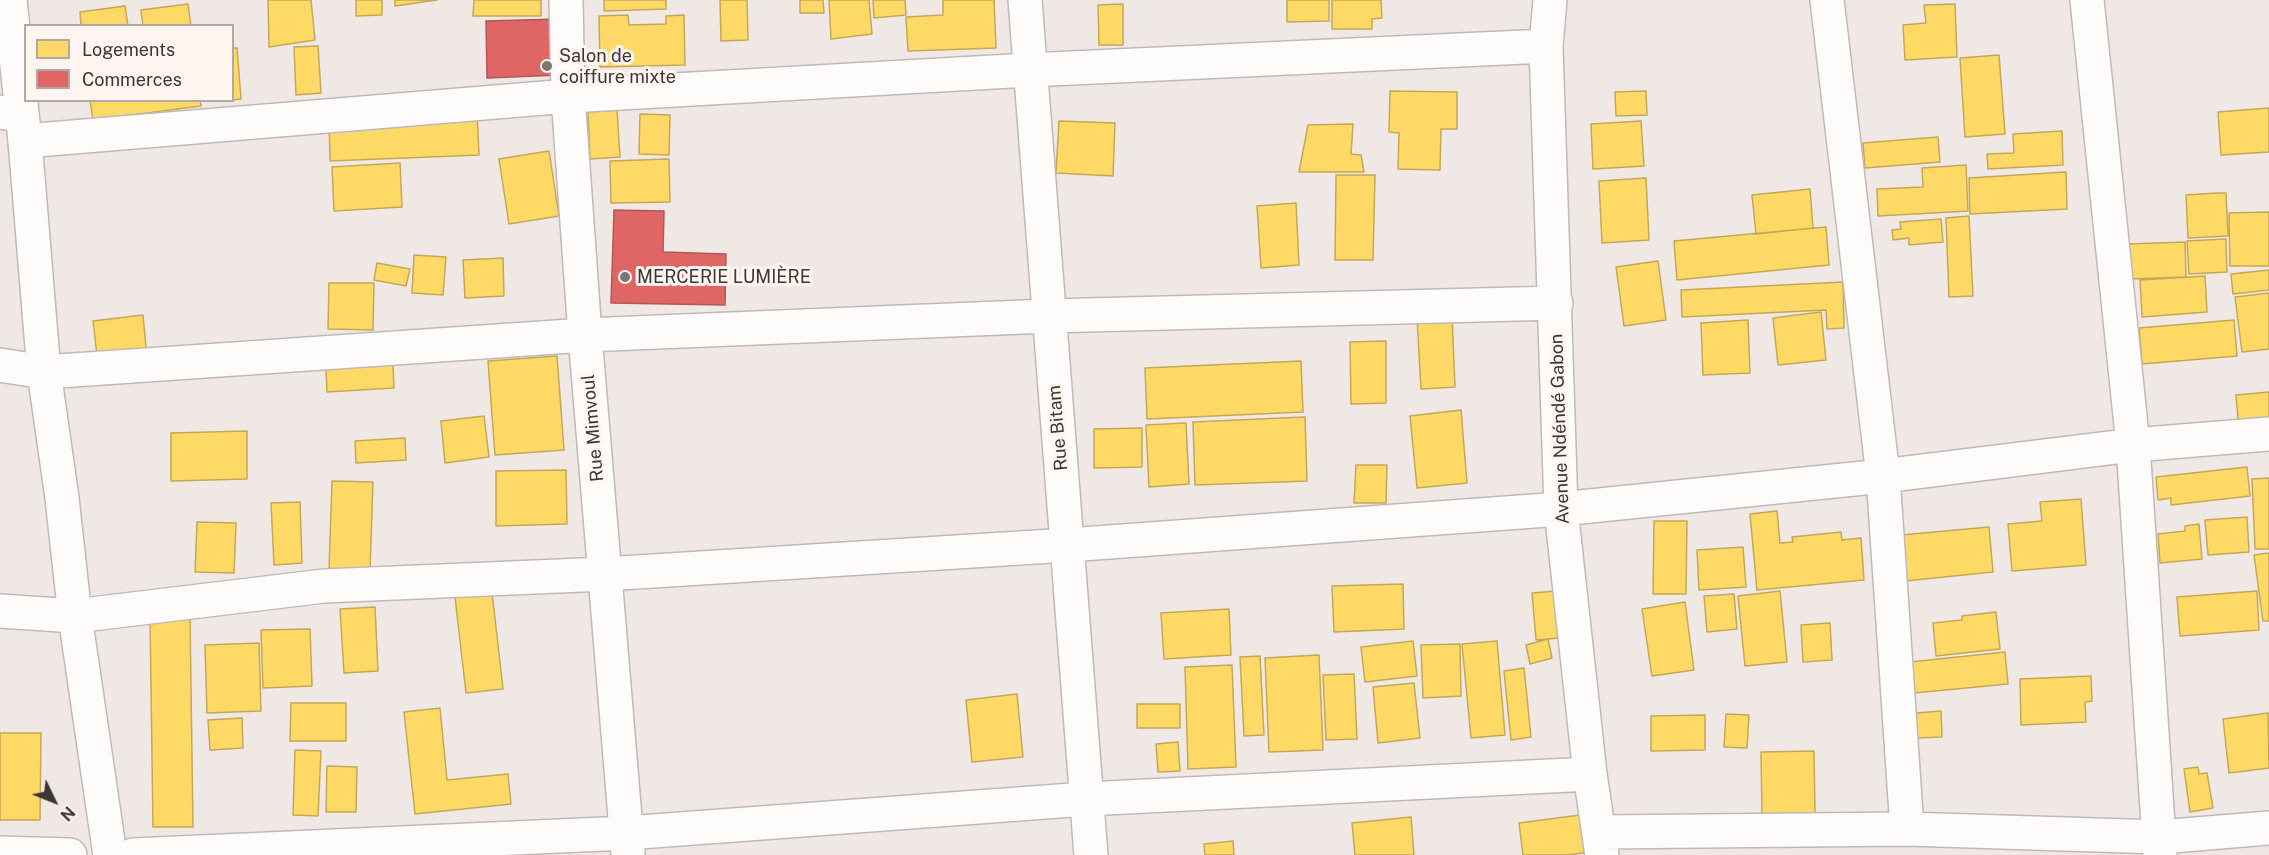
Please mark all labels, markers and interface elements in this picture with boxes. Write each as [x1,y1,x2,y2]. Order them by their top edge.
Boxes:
legend [24,24,234,102]
text: Logements [82,39,175,60]
place label: Salon de coiffure mixte [559,45,676,88]
marker: Salon de coiffure mixte [540,59,554,73]
text: Commerces [82,69,182,90]
place label: MERCERIE LUMIÈRE [637,266,811,288]
marker: MERCERIE LUMIÈRE [618,270,632,284]
street label: Avenue Ndéndé Gabon [1546,333,1574,525]
street label: Rue Mimvoul [578,373,608,483]
street label: Rue Bitam [1043,384,1073,472]
north arrow [24,771,84,831]
text: N [56,803,79,825]

